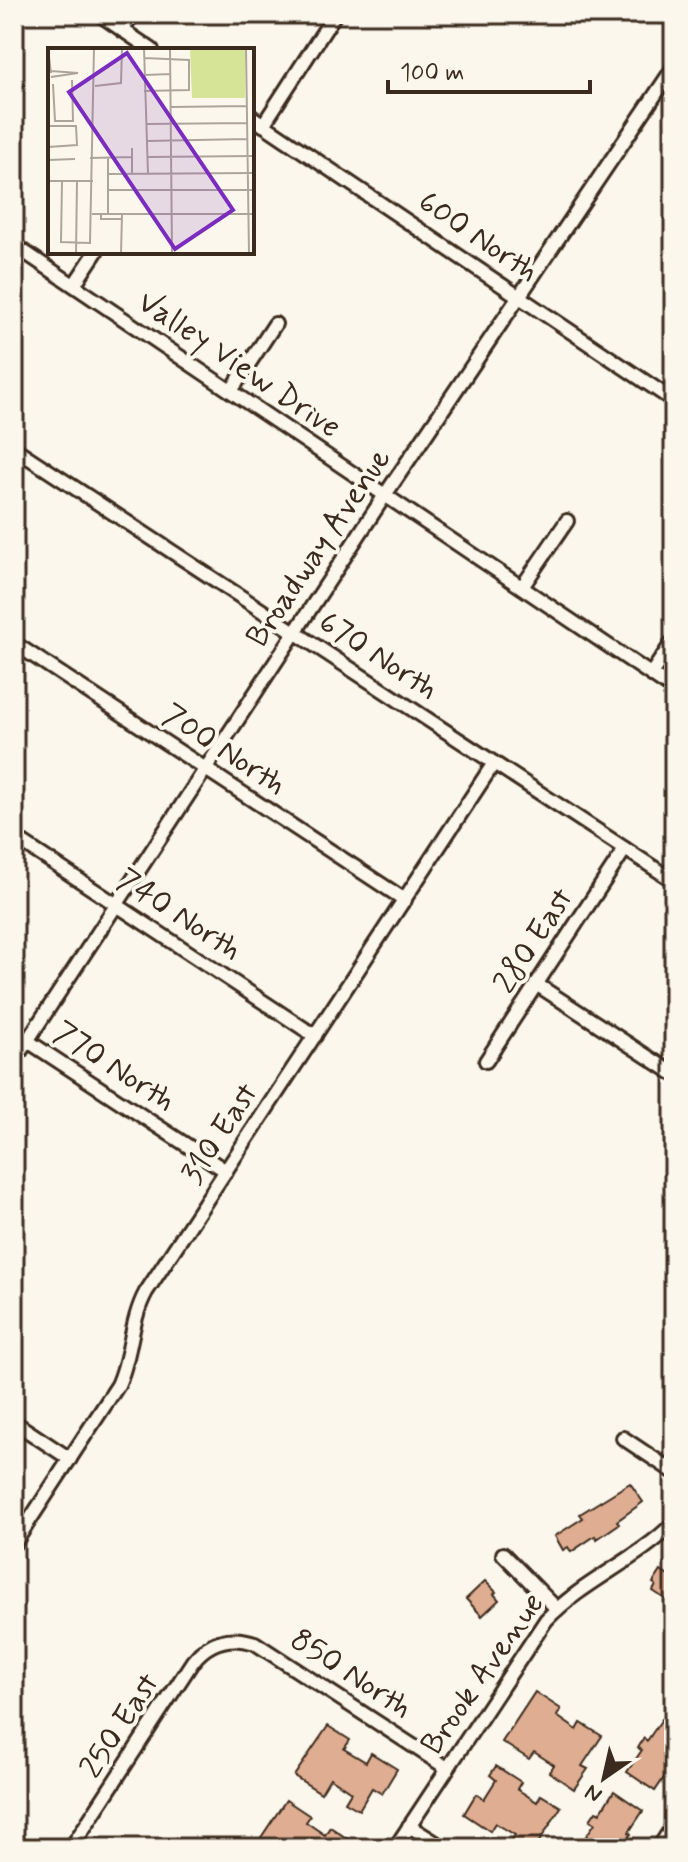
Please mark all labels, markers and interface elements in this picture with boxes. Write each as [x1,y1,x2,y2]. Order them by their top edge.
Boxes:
scale bar [388,44,590,94]
inset map [48,48,254,254]
text: 100 m [400,58,464,89]
street label: 600 North [410,181,546,293]
street label: Valley View Drive [129,281,349,449]
street label: Broadway Avenue [237,440,401,656]
street label: 670 North [310,602,446,710]
street label: 700 North [154,694,294,806]
street label: 740 North [108,859,250,971]
street label: 280 East [484,880,584,1002]
street label: 770 North [45,1012,183,1122]
street label: 310 East [172,1075,268,1193]
street label: Brook Avenue [412,1585,554,1763]
street label: 850 North [282,1619,420,1729]
street label: 250 East [71,1665,169,1787]
north arrow [564,1738,644,1818]
text: N [580,1777,608,1809]

